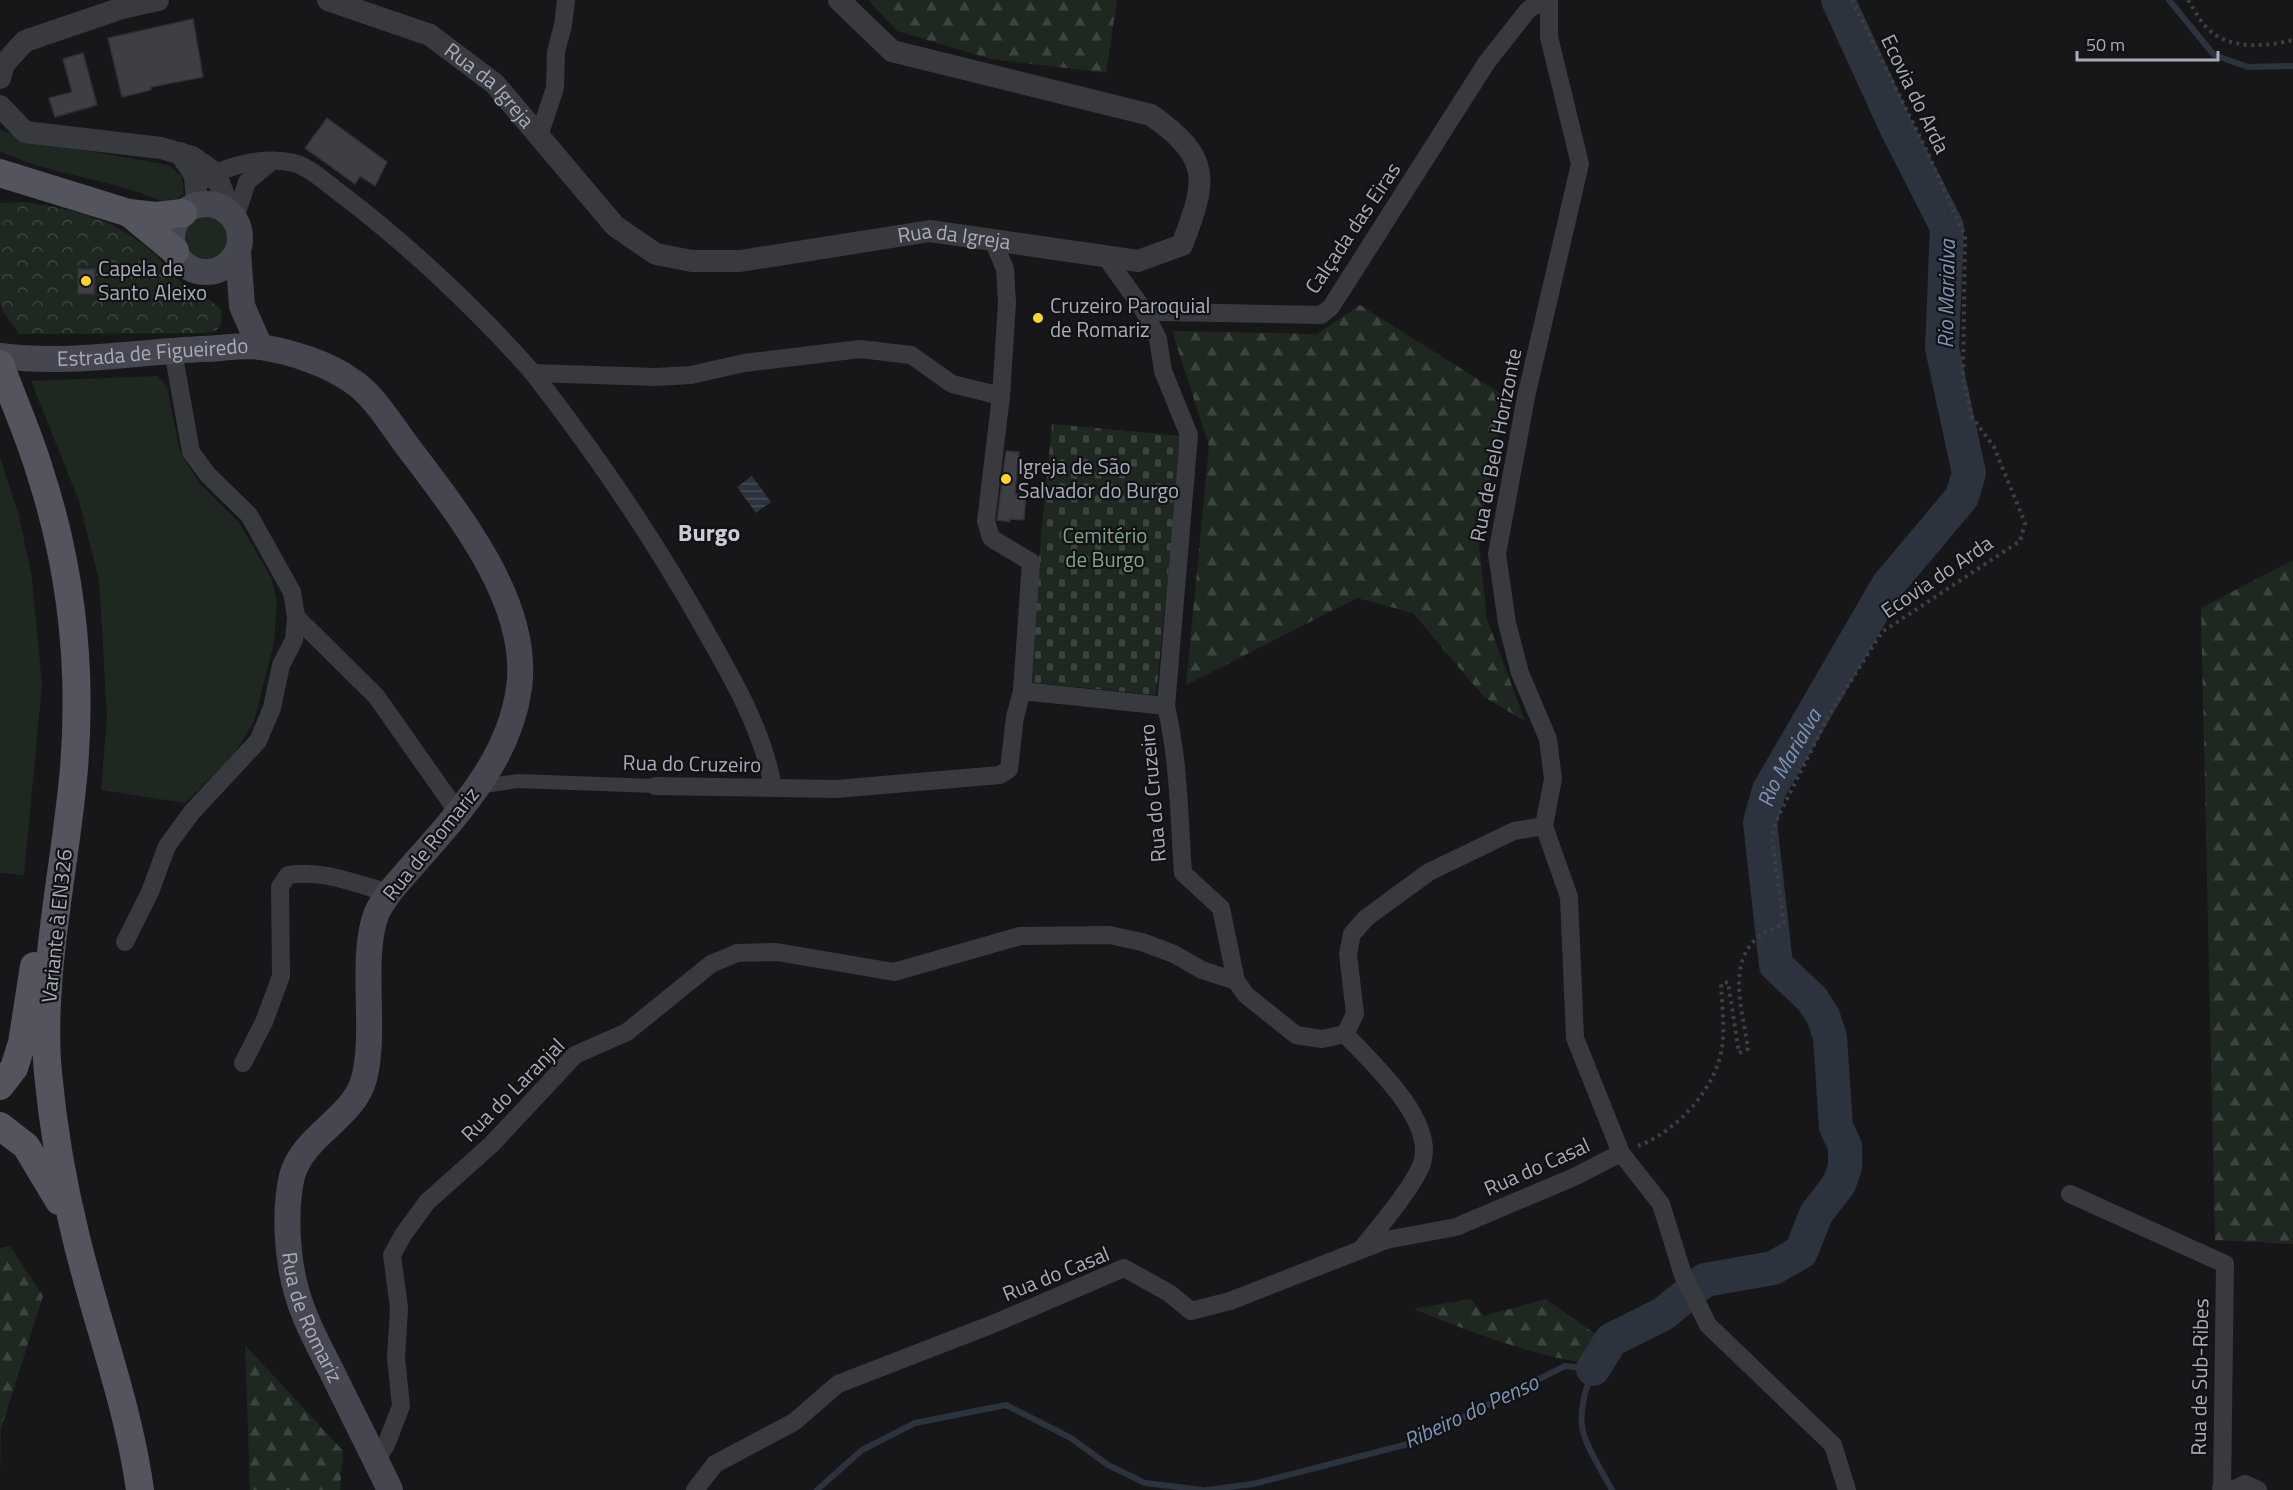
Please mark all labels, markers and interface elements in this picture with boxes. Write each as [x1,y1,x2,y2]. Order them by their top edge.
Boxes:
scale bar [2077,24,2218,62]
street label: Ecovia do Arda [1873,29,1959,159]
text: 50 m [2086,31,2125,58]
street label: Rua da Igreja [438,34,543,135]
street label: Calçada das Eiras [1296,155,1408,300]
street label: Rua da Igreja [895,214,1013,258]
water label: Rio Marialva [1928,237,1964,349]
place label: Capela de Santo Aleixo [98,252,207,308]
marker: Capela de Santo Aleixo [79,274,93,288]
place label: Cruzeiro Paroquial de Romariz [1050,289,1210,345]
marker: Cruzeiro Paroquial de Romariz [1031,311,1045,325]
street label: Estrada de Figueiredo [57,329,249,374]
street label: Rua de Belo Horizonte [1461,345,1529,544]
place label: Igreja de São Salvador do Burgo [1018,450,1179,506]
marker: Igreja de São Salvador do Burgo [999,472,1013,486]
district label: Burgo [678,514,740,550]
park label: Cemitério de Burgo [1063,519,1147,575]
street label: Ecovia do Arda [1874,527,1999,626]
water label: Rio Marialva [1748,700,1831,811]
street label: Rua do Cruzeiro [1130,723,1174,864]
street label: Rua do Cruzeiro [622,746,762,780]
street label: Rua de Romariz [374,779,486,907]
street label: Variante à EN326 [32,847,80,1004]
street label: Rua do Laranjal [453,1030,572,1149]
street label: Rua do Casal [1478,1128,1595,1204]
street label: Rua do Casal [997,1237,1114,1309]
street label: Rua de Romariz [274,1250,352,1388]
street label: Rua de Sub-Ribes [2182,1298,2216,1456]
water label: Ribeiro do Penso [1398,1364,1545,1457]

